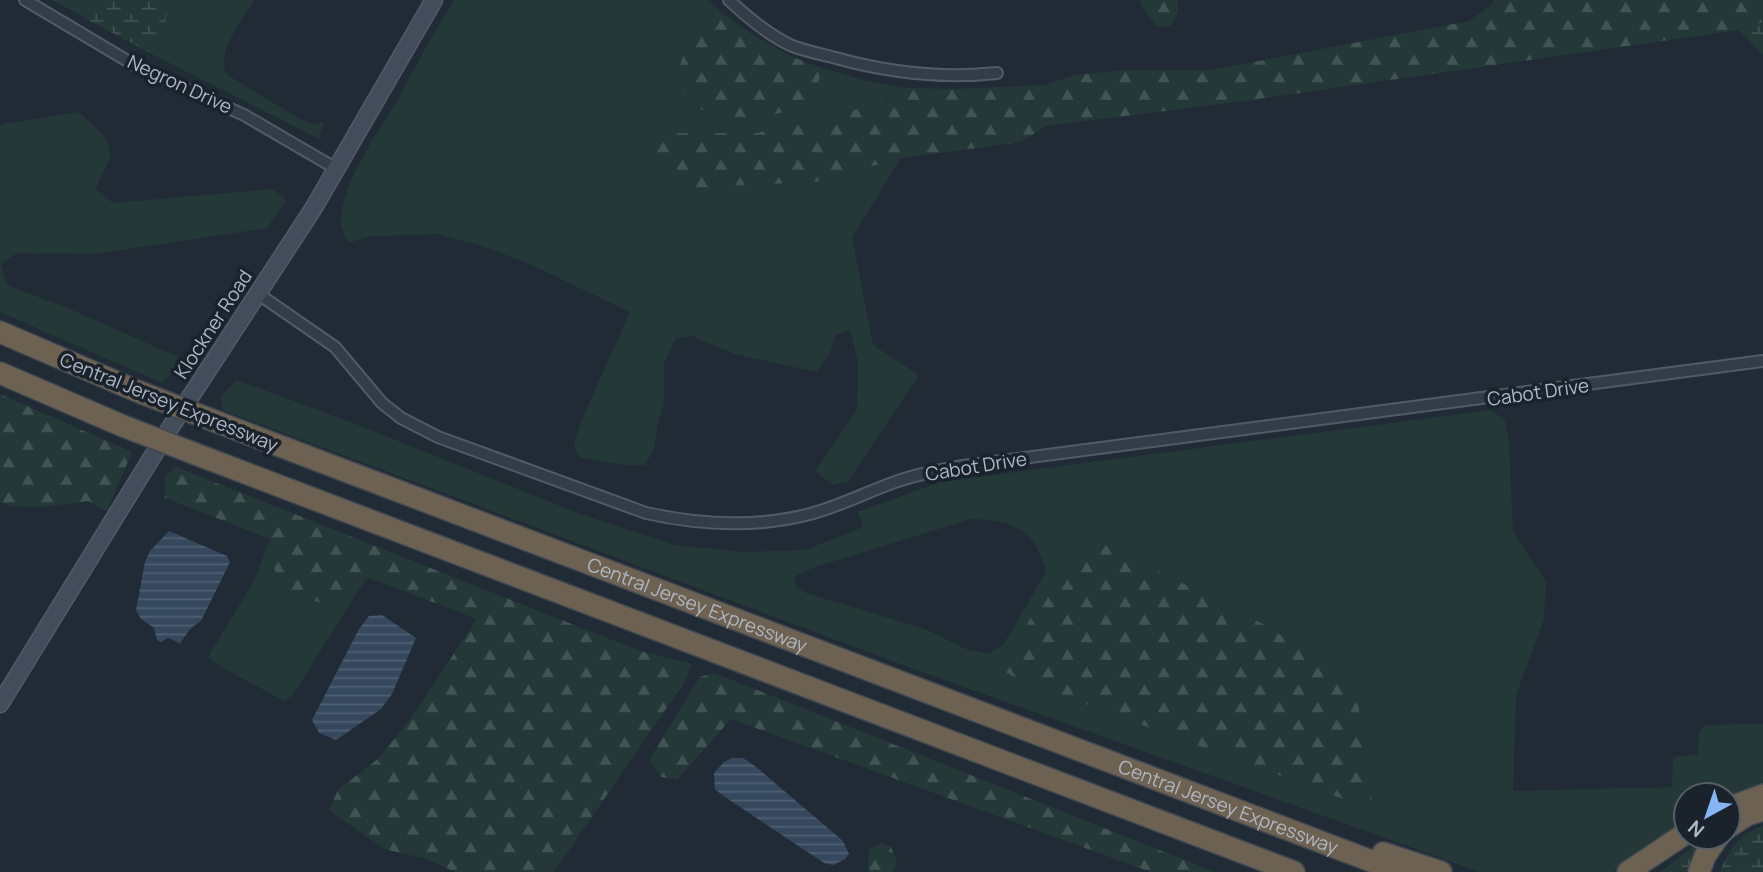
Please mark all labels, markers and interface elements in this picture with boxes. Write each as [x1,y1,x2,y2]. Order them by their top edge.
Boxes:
street label: Negron Drive [123,48,237,120]
street label: Klockner Road [168,265,258,383]
street label: Central Jersey Expressway [56,346,282,458]
street label: Cabot Drive [1485,372,1591,412]
street label: Cabot Drive [923,445,1029,487]
street label: Central Jersey Expressway [584,551,811,658]
street label: Central Jersey Expressway [1115,753,1342,860]
north arrow [1672,781,1742,851]
text: N [1682,815,1710,843]

